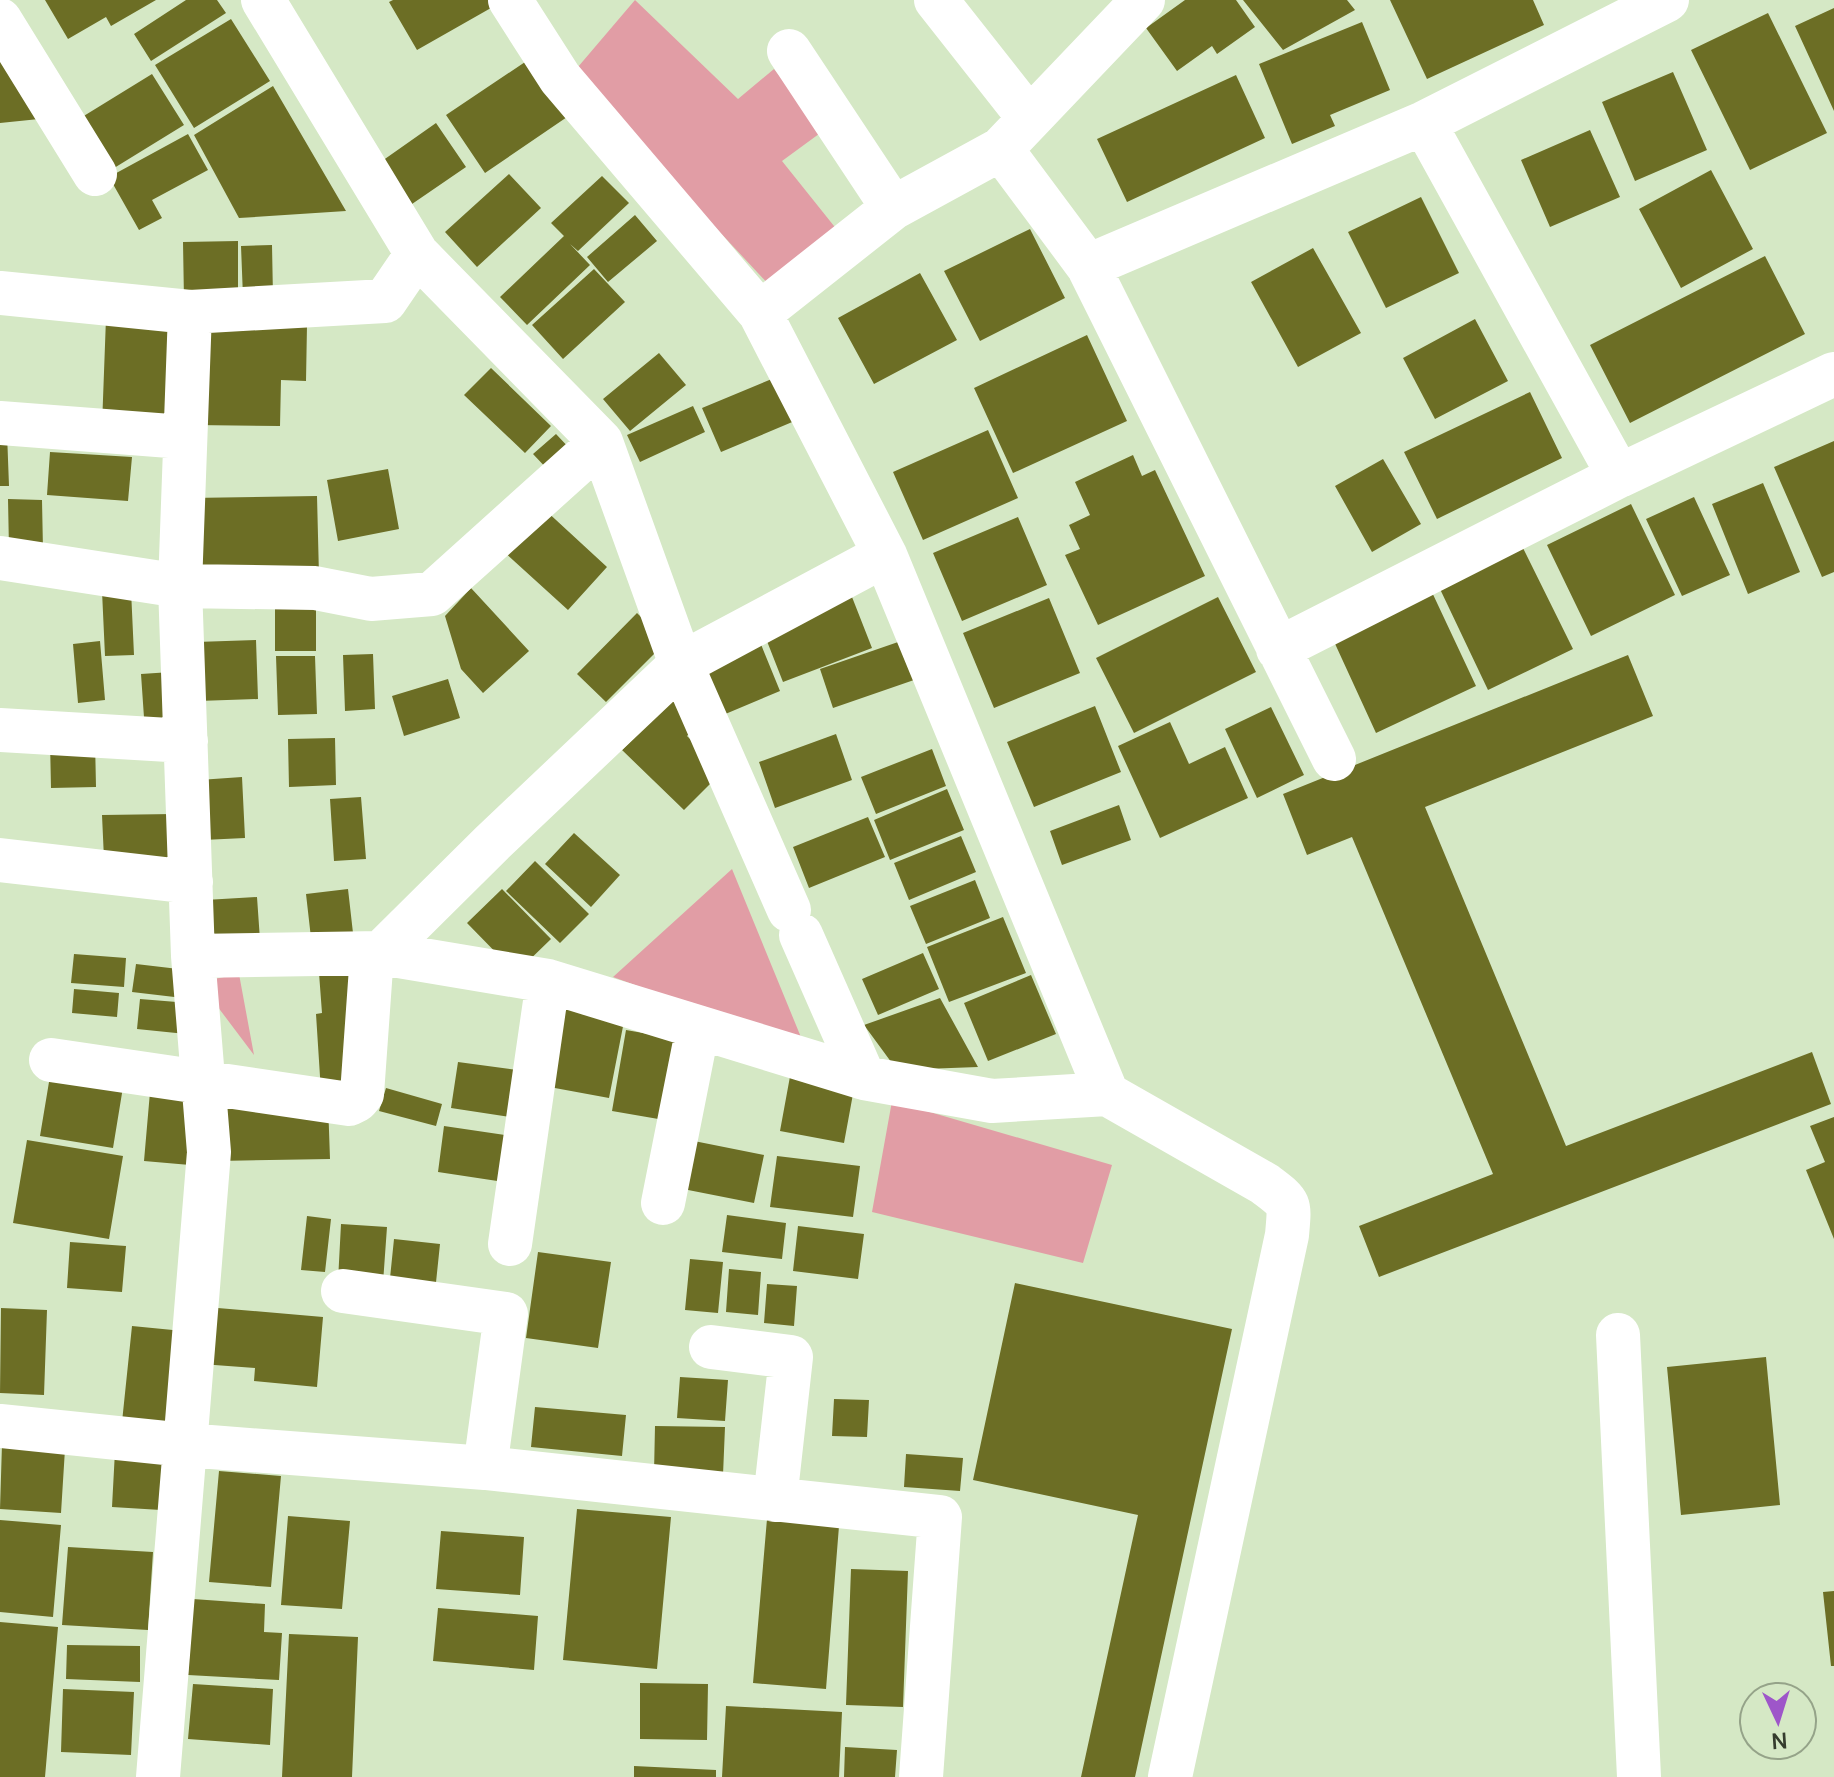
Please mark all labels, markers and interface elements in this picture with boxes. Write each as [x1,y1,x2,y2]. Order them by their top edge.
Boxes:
north arrow [1738,1681,1818,1761]
text: N [1770,1725,1788,1756]

